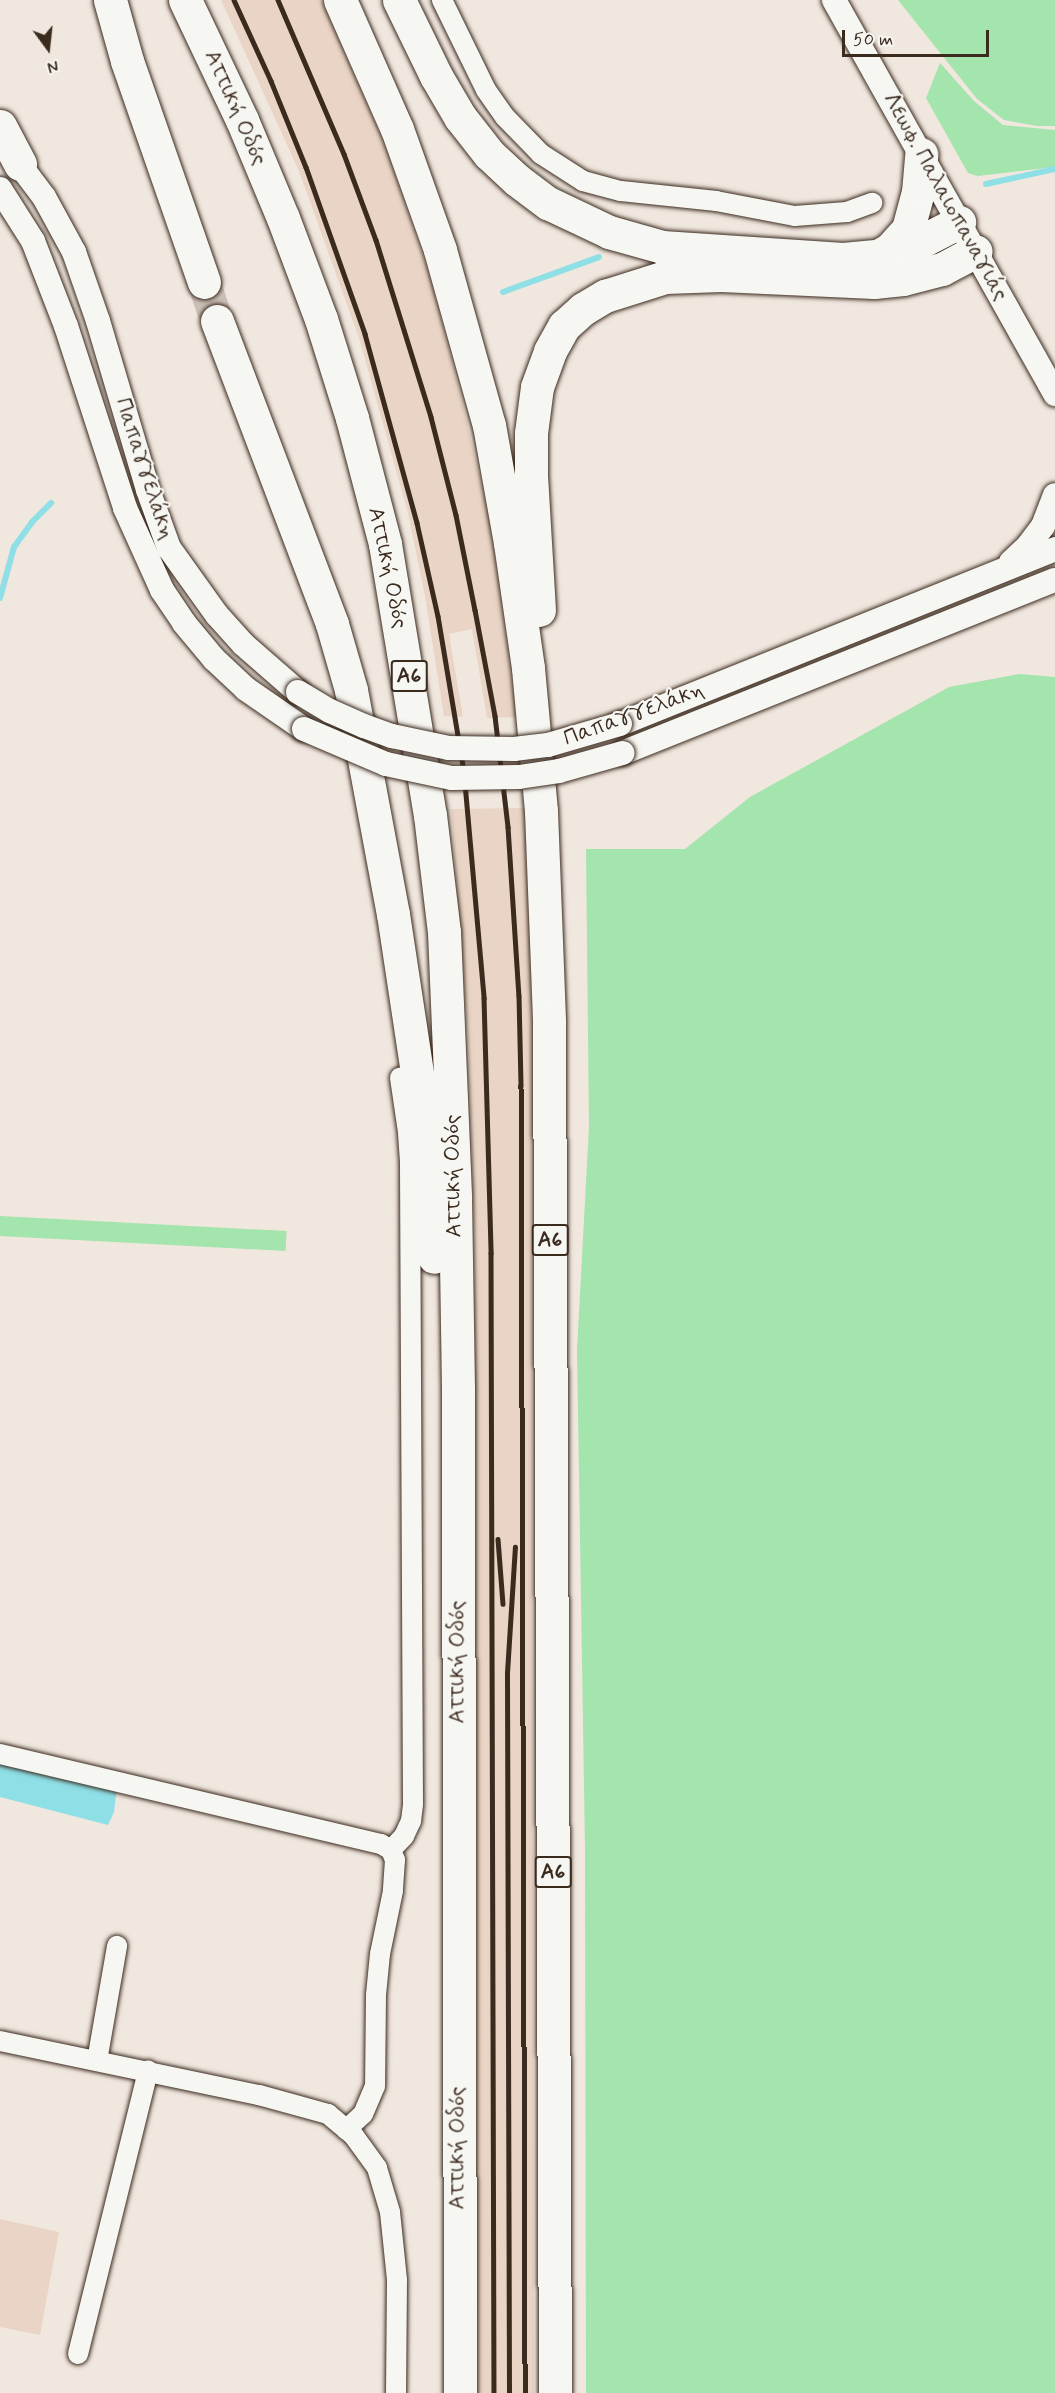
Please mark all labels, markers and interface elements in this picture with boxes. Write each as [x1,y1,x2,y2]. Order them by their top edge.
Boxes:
north arrow [18,18,78,78]
scale bar [845,18,992,56]
text: 50 m [853,28,893,52]
street label: Αττική Οδός [198,46,272,170]
text: N [45,54,61,77]
street label: Λεωφ. Παλαιοπαναγιάς [877,88,1013,306]
street label: Παπαγγελάκη [109,395,179,543]
street label: Αττική Οδός [361,505,413,631]
road number: Α6 [390,658,428,694]
street label: Παπαγγελάκη [560,677,708,753]
street label: Αττική Οδός [440,1114,468,1238]
road number: Α6 [530,1222,570,1258]
street label: Αττική Οδός [445,1600,471,1724]
road number: Α6 [534,1854,572,1890]
street label: Αττική Οδός [445,2086,471,2210]

